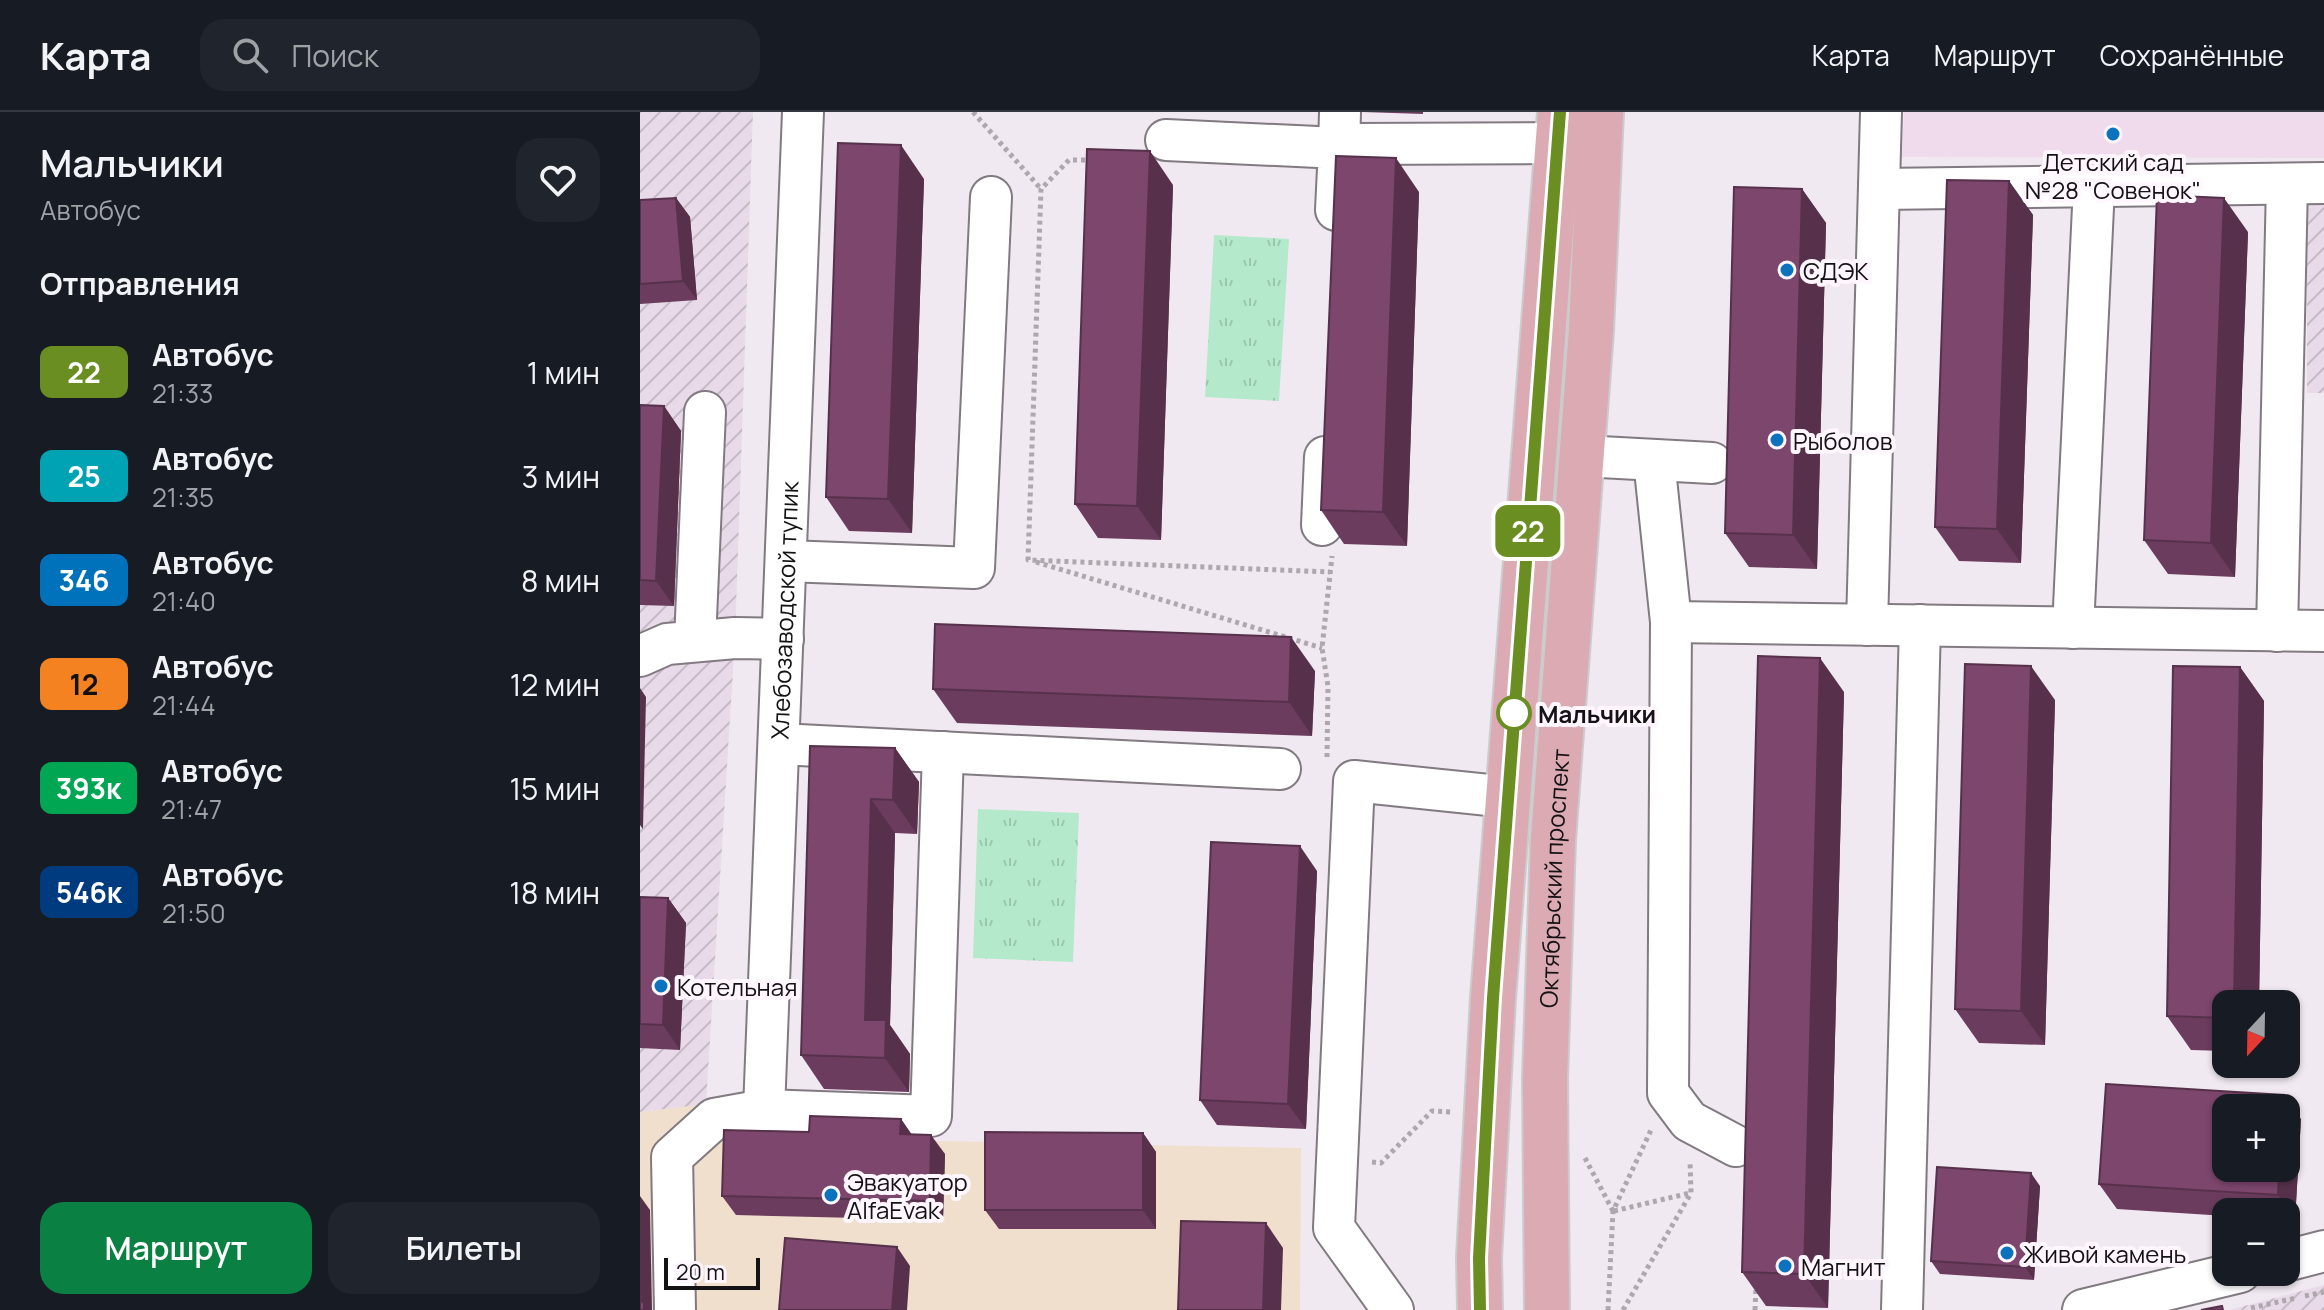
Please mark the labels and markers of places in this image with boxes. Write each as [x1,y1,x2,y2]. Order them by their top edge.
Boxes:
marker: Детский сад №28 "Совенок" [2104,125,2122,143]
place label: Детский сад №28 "Совенок" [2025,145,2201,206]
place label: СДЭК [1803,254,1869,287]
marker: СДЭК [1778,261,1796,279]
place label: Рыболов [1793,424,1893,457]
marker: Рыболов [1768,431,1786,449]
marker: Мальчики [1497,696,1531,730]
place label: Мальчики [1538,697,1656,730]
place label: Котельная [677,970,797,1003]
marker: Котельная [652,977,670,995]
place label: Эвакуатор AlfaEvak [847,1165,968,1226]
marker: Эвакуатор AlfaEvak [822,1186,840,1204]
place label: Живой камень [2023,1237,2186,1270]
marker: Живой камень [1998,1244,2016,1262]
place label: Магнит [1801,1250,1886,1283]
marker: Магнит [1776,1257,1794,1275]

